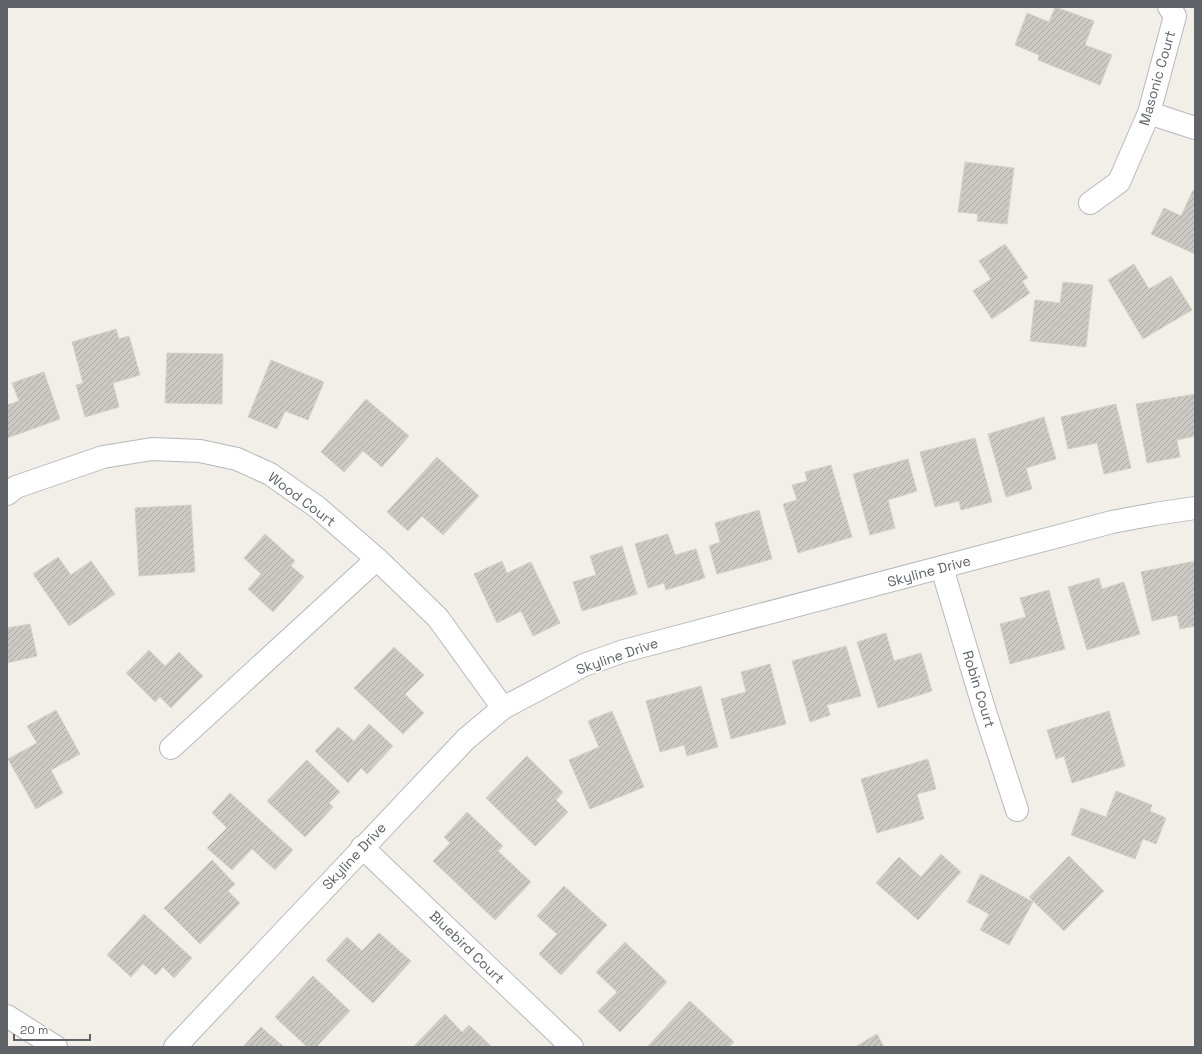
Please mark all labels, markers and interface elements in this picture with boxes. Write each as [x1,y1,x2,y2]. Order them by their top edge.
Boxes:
street label: Masonic Court [1135,28,1179,128]
street label: Wood Court [265,468,339,530]
street label: Skyline Drive [885,551,973,591]
street label: Skyline Drive [574,634,660,678]
street label: Robin Court [959,648,999,730]
street label: Skyline Drive [318,819,390,893]
street label: Bluebird Court [426,907,508,987]
scale bar [14,1016,90,1042]
text: 20 m [20,1022,48,1038]

